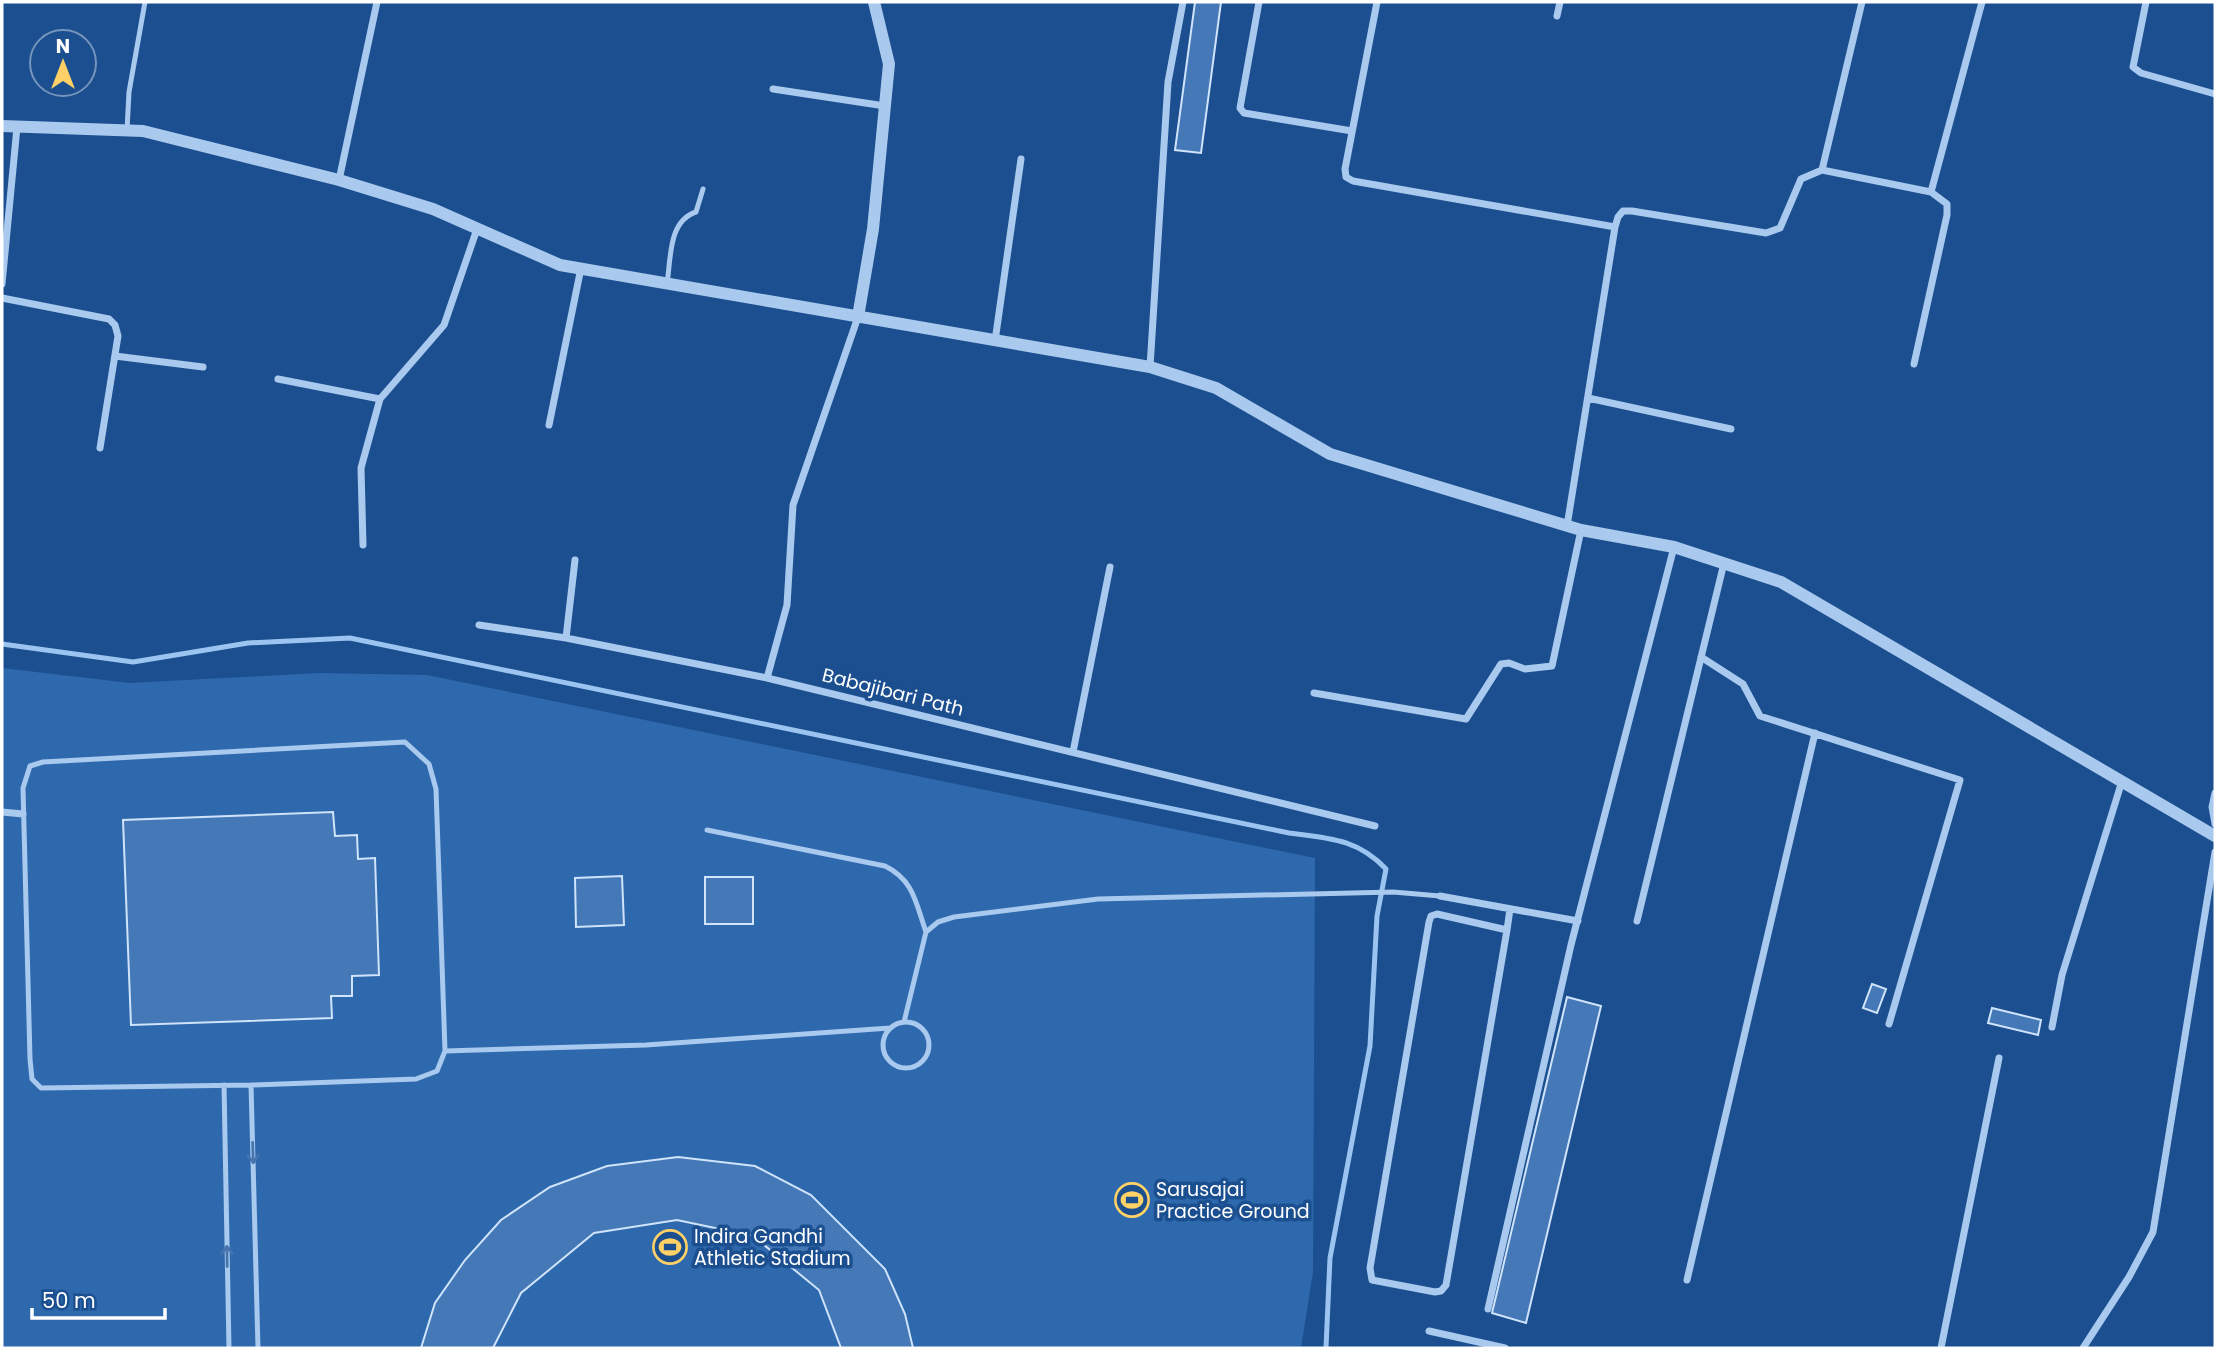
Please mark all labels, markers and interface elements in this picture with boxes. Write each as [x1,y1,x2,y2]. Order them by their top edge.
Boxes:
north arrow [28,28,98,98]
text: N [56,33,70,60]
street label: Babajibari Path [819,661,967,723]
one-way arrow [246,1142,259,1165]
place label: Sarusajai Practice Ground [1156,1176,1310,1225]
sports icon: Sarusajai Practice Ground [1113,1181,1151,1219]
place label: Indira Gandhi Athletic Stadium [694,1223,851,1272]
sports icon: Indira Gandhi Athletic Stadium [651,1228,689,1266]
one-way arrow [221,1244,234,1267]
scale bar [32,1276,164,1320]
text: 50 m [42,1286,96,1315]

